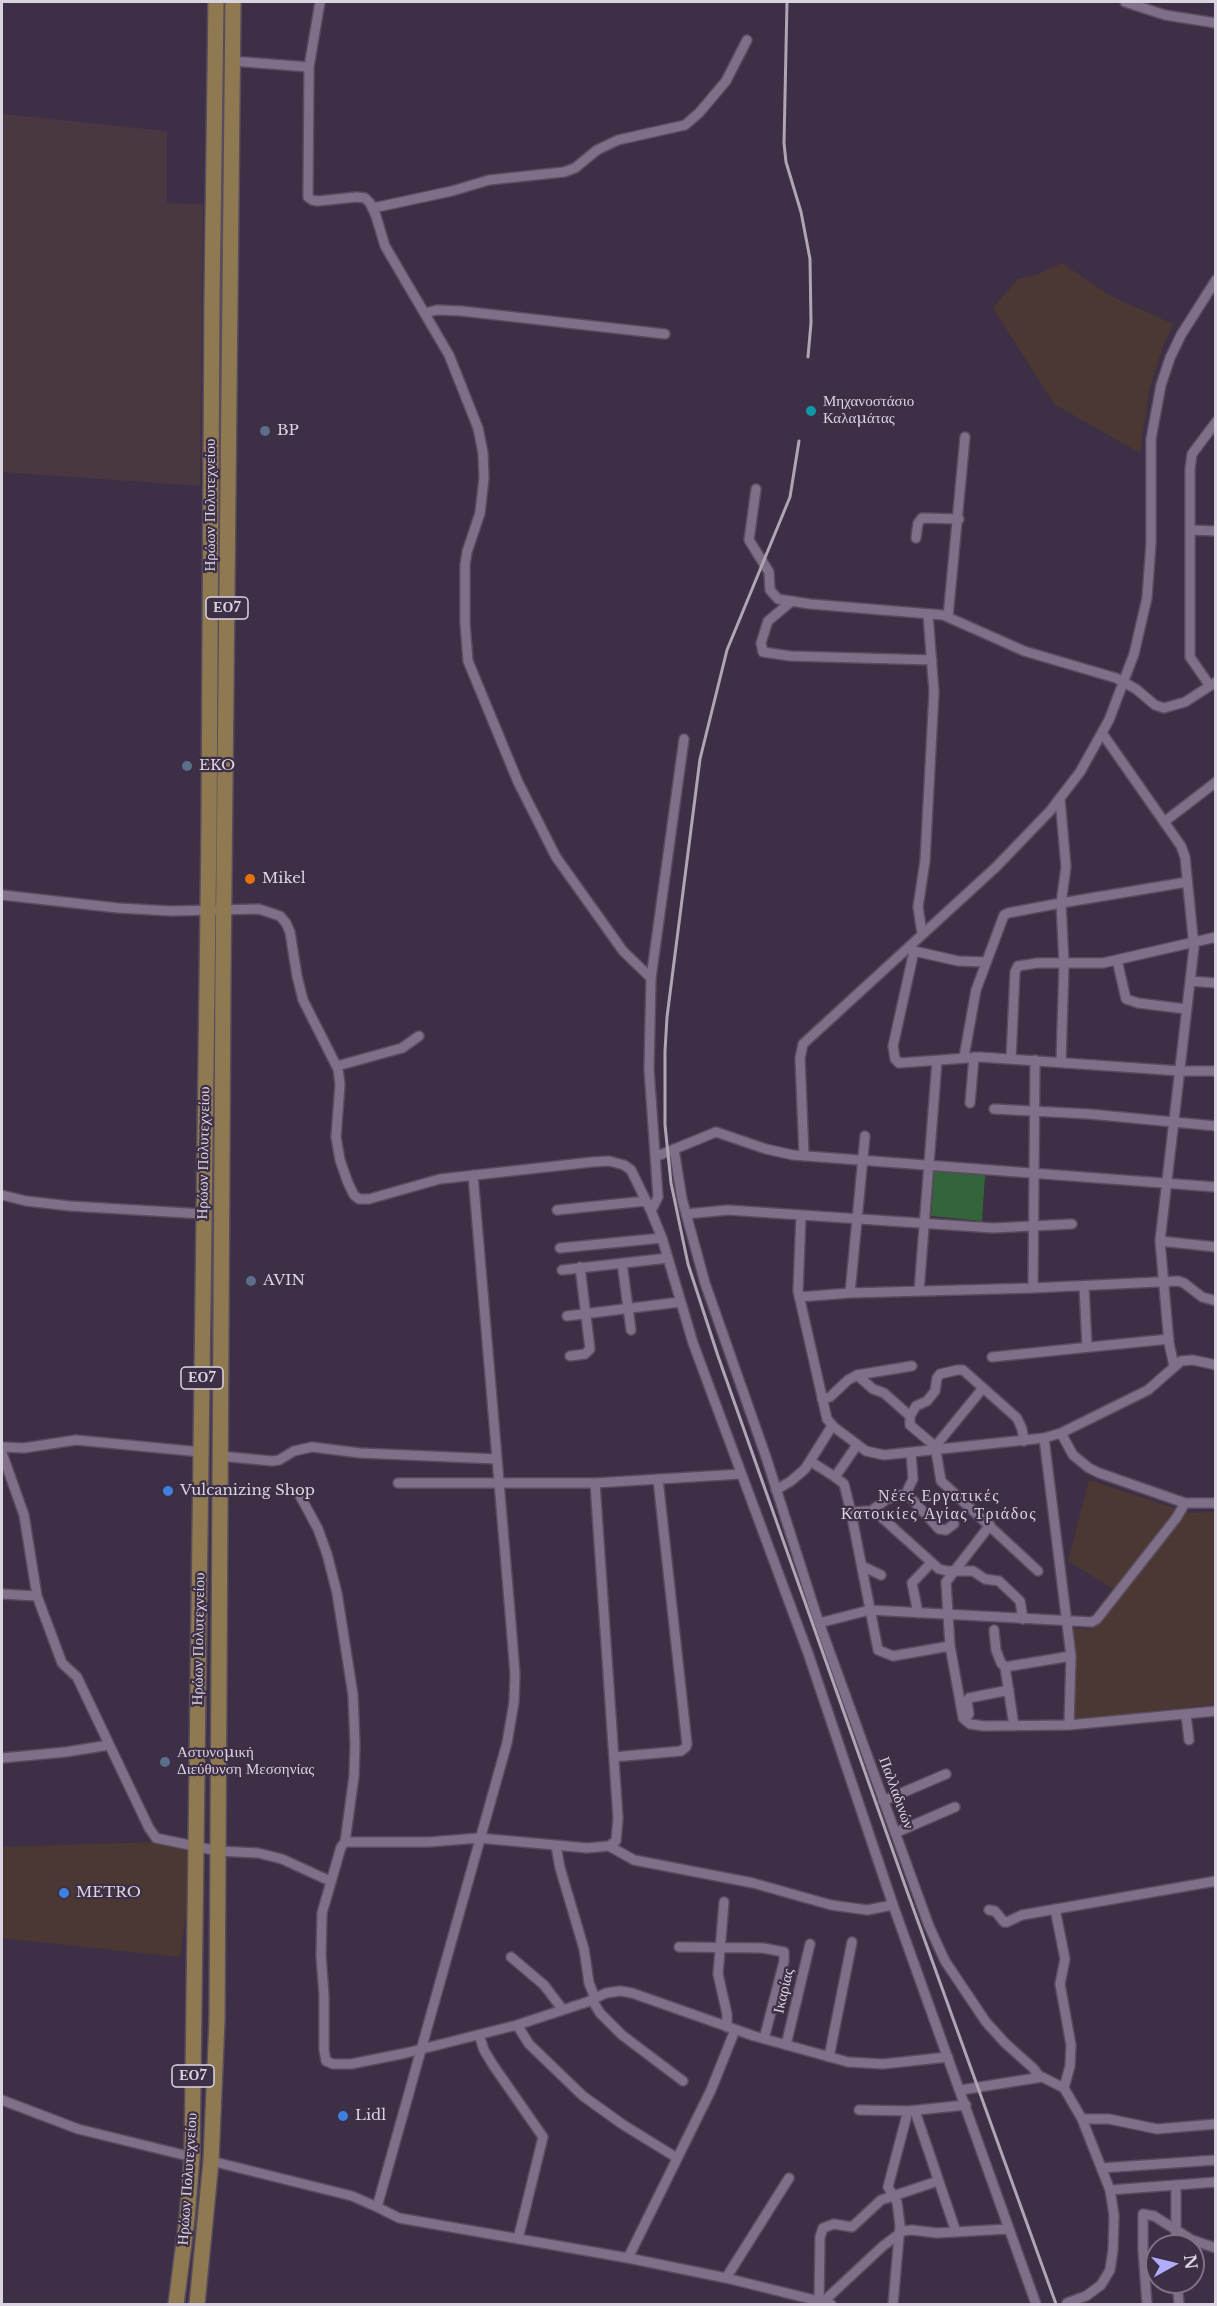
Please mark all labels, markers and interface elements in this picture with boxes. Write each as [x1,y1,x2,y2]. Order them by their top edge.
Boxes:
place label: Μηχανοστάσιο Καλαμάτας [823,393,914,428]
marker: Μηχανοστάσιο Καλαμάτας [804,404,818,418]
place label: BP [277,422,299,440]
marker: BP [258,424,272,438]
street label: Ηρώων Πολυτεχνείου [202,439,220,571]
road number: ΕΟ7 [206,597,248,619]
place label: EKO [199,757,235,775]
marker: EKO [180,759,194,773]
place label: Mikel [262,870,306,888]
marker: Mikel [243,872,257,886]
street label: Ηρώων Πολυτεχνείου [194,1086,214,1220]
place label: AVIN [263,1272,305,1290]
marker: AVIN [244,1274,258,1288]
road number: ΕΟ7 [181,1367,223,1389]
place label: Vulcanizing Shop [180,1482,315,1500]
marker: Vulcanizing Shop [161,1484,175,1498]
district label: Νέες Εργατικές Κατοικίες Αγίας Τριάδος [841,1486,1037,1524]
street label: Ηρώων Πολυτεχνείου [189,1572,209,1706]
place label: Αστυνομική Διεύθυνση Μεσσηνίας [177,1744,314,1779]
street label: Παλλαδινών [875,1754,917,1832]
marker: Αστυνομική Διεύθυνση Μεσσηνίας [158,1755,172,1769]
place label: METRO [76,1884,141,1902]
marker: METRO [57,1886,71,1900]
street label: Ικαρίας [770,1967,798,2015]
road number: ΕΟ7 [172,2065,214,2087]
place label: Lidl [355,2107,386,2125]
marker: Lidl [336,2109,350,2123]
street label: Ηρώων Πολυτεχνείου [174,2112,202,2246]
north arrow [1145,2234,1205,2294]
text: N [1180,2253,1202,2271]

